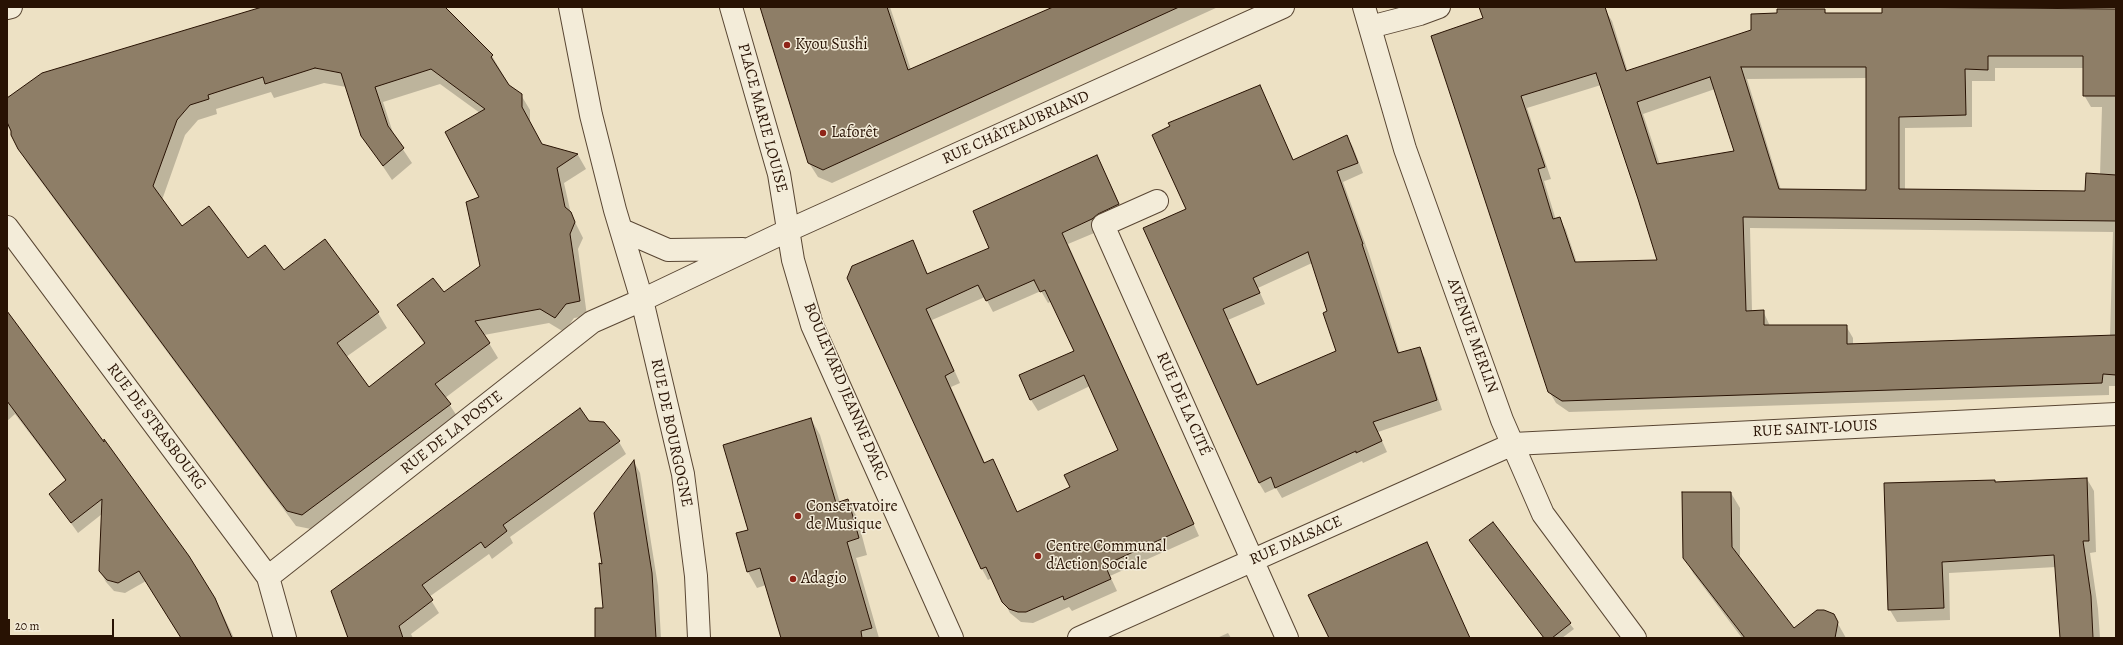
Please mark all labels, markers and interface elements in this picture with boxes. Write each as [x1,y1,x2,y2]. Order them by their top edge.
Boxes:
place label: Kyou Sushi [795,35,868,55]
marker: Kyou Sushi [782,40,792,50]
street label: PLACE MARIE LOUISE [733,41,791,195]
street label: RUE CHÂTEAUBRIAND [939,87,1093,169]
place label: Laforêt [831,123,878,143]
marker: Laforêt [818,128,828,138]
street label: AVENUE MERLIN [1442,276,1502,396]
street label: BOULEVARD JEANNE D'ARC [799,300,891,484]
street label: RUE DE LA CITÉ [1152,349,1214,459]
street label: RUE DE BOURGOGNE [646,357,696,509]
street label: RUE DE STRASBOURG [102,360,210,494]
street label: RUE DE LA POSTE [397,387,507,479]
street label: RUE SAINT-LOUIS [1752,416,1878,442]
place label: Conservatoire de Musique [806,497,898,535]
marker: Conservatoire de Musique [793,511,803,521]
street label: RUE D'ALSACE [1247,512,1345,570]
place label: Centre Communal d'Action Sociale [1046,537,1166,575]
marker: Centre Communal d'Action Sociale [1033,551,1043,561]
place label: Adagio [801,569,847,589]
marker: Adagio [788,574,798,584]
scale bar [10,611,116,637]
text: 20 m [15,618,39,634]

